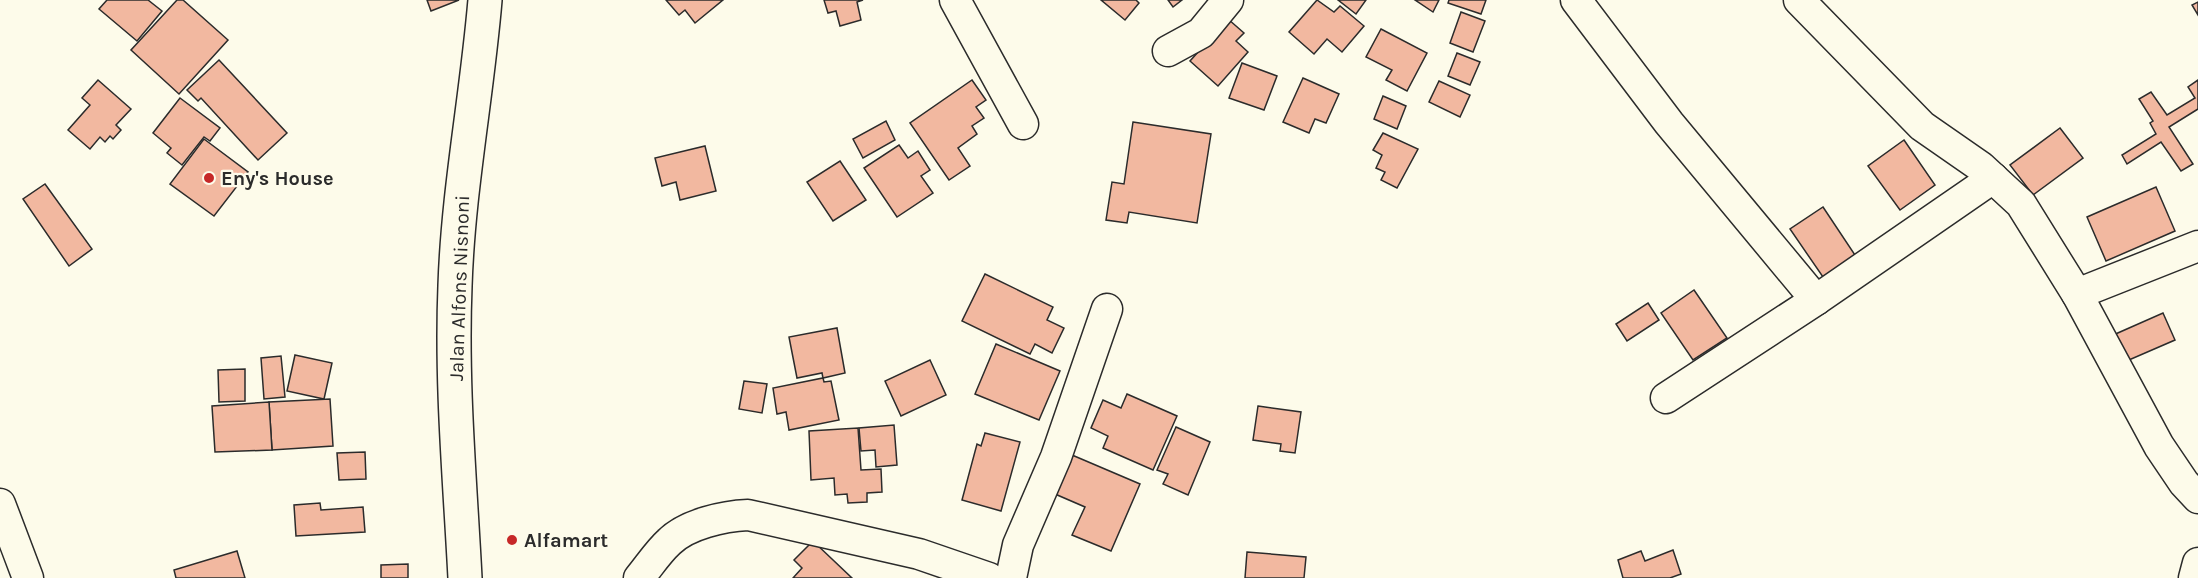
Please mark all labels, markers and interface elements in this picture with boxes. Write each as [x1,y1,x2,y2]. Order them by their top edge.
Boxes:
place label: Eny's House [221,167,334,190]
marker: Eny's House [202,171,216,185]
street label: Jalan Alfons Nisnoni [445,195,474,381]
place label: Alfamart [524,529,608,552]
marker: Alfamart [505,533,519,547]

